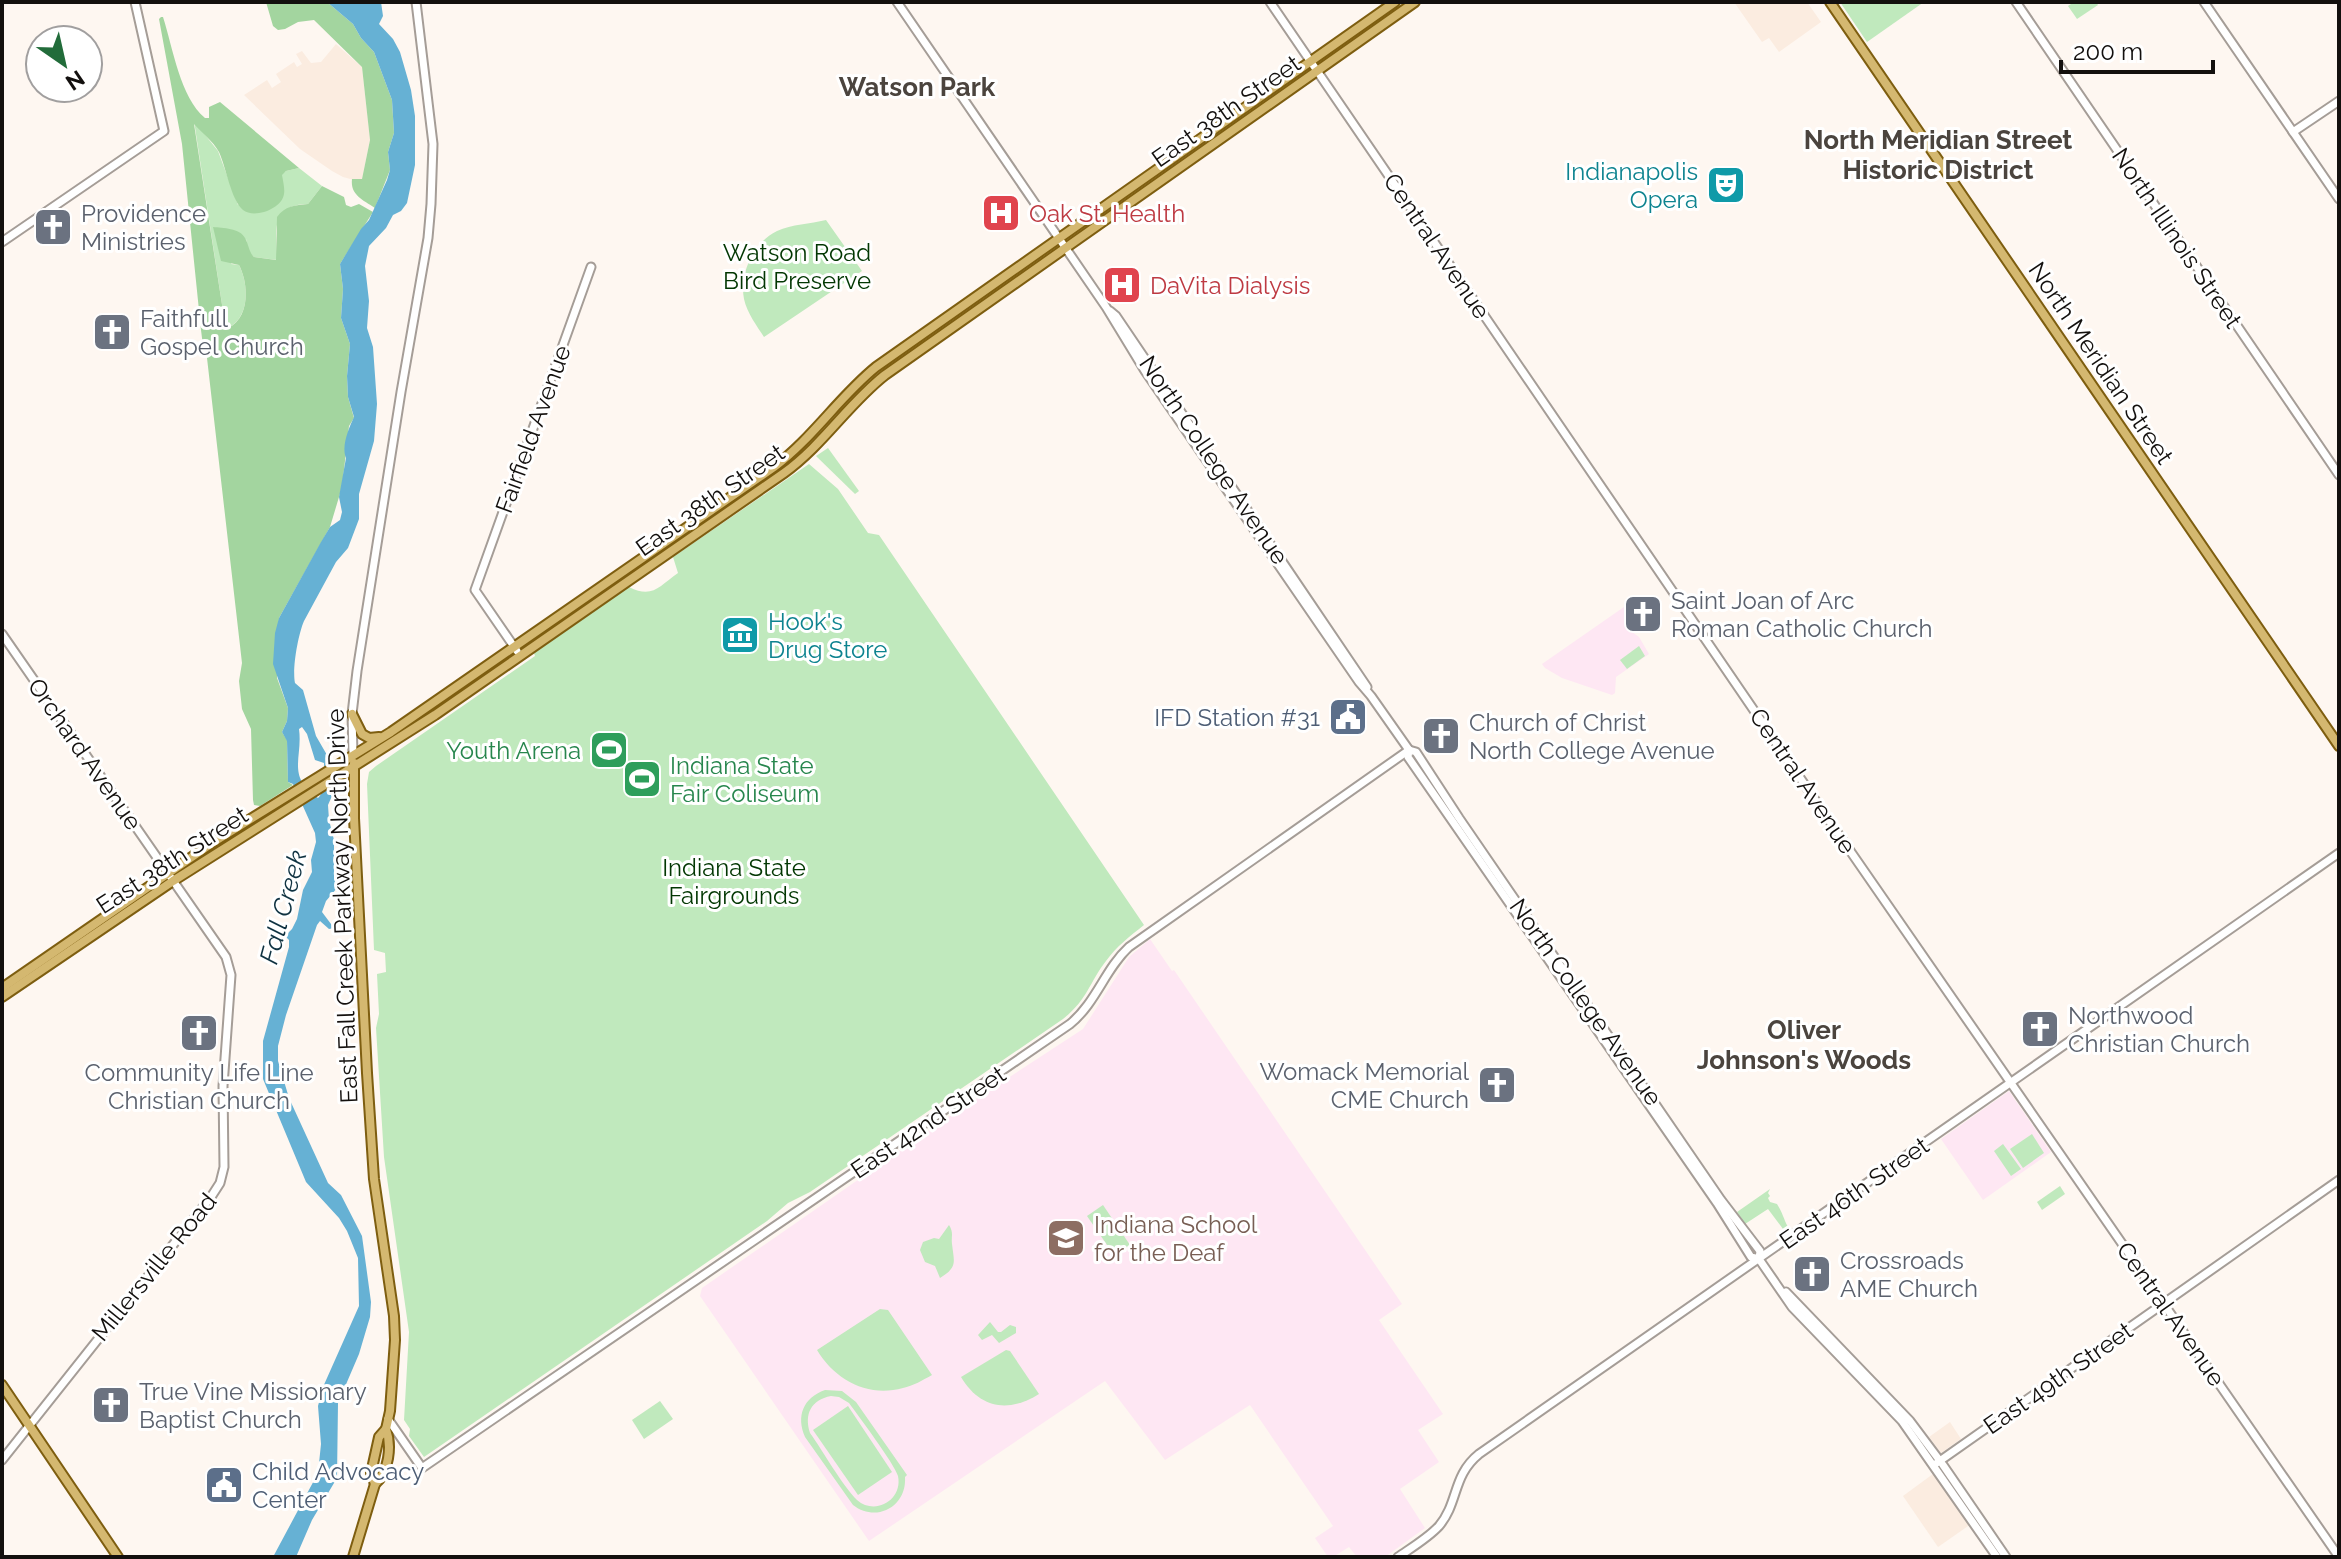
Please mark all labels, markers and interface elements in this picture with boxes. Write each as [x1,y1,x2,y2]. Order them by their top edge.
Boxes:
north arrow [24,24,104,104]
scale bar [2061,24,2213,74]
text: 200 m [2073,37,2143,66]
street label: East 38th Street [1146,49,1306,173]
text: N [61,65,89,96]
district label: Watson Park [839,72,996,102]
district label: North Meridian Street Historic District [1804,125,2072,185]
street label: North Illinois Street [2106,142,2248,334]
place label: Indianapolis Opera [1565,157,1698,214]
theatre icon: Indianapolis Opera [1705,164,1747,206]
street label: Central Avenue [1378,168,1496,324]
hospital icon: Oak St. Health [980,192,1022,234]
place label: Providence Ministries [81,199,206,256]
place label: Oak St. Health [1029,199,1185,228]
church icon: Providence Ministries [32,206,74,248]
park label: Watson Road Bird Preserve [723,238,871,295]
street label: North Meridian Street [2023,256,2179,470]
hospital icon: DaVita Dialysis [1101,264,1143,306]
place label: DaVita Dialysis [1150,271,1310,300]
place label: Faithfull Gospel Church [140,304,304,361]
church icon: Faithfull Gospel Church [91,311,133,353]
street label: Fairfield Avenue [489,341,577,517]
street label: North College Avenue [1133,350,1295,570]
street label: East 38th Street [630,438,790,562]
place label: Saint Joan of Arc Roman Catholic Church [1671,586,1933,643]
church icon: Saint Joan of Arc Roman Catholic Church [1622,593,1664,635]
place label: Hook's Drug Store [768,607,887,664]
museum icon: Hook's Drug Store [719,614,761,656]
street label: Orchard Avenue [22,672,148,836]
public building icon: IFD Station #31 [1327,696,1369,738]
place label: IFD Station #31 [1154,703,1320,732]
street label: Central Avenue [1744,703,1862,859]
street label: East Fall Creek Parkway North Drive [321,708,363,1104]
place label: Church of Christ North College Avenue [1469,708,1715,765]
church icon: Church of Christ North College Avenue [1420,715,1462,757]
sports icon: Youth Arena [588,729,630,771]
place label: Youth Arena [446,736,581,765]
place label: Indiana State Fair Coliseum [670,751,819,808]
sports icon: Indiana State Fair Coliseum [621,758,663,800]
street label: East 38th Street [91,800,253,920]
water label: Fall Creek [253,847,313,967]
park label: Indiana State Fairgrounds [662,853,806,910]
street label: North College Avenue [1504,893,1668,1111]
place label: Northwood Christian Church [2068,1001,2250,1058]
church icon: Northwood Christian Church [2019,1008,2061,1050]
church icon: Community Life Line Christian Church [178,1012,220,1054]
district label: Oliver Johnson's Woods [1697,1015,1911,1075]
place label: Womack Memorial CME Church [1260,1057,1469,1114]
place label: Community Life Line Christian Church [84,1058,314,1115]
street label: East 42nd Street [845,1059,1011,1185]
church icon: Womack Memorial CME Church [1476,1064,1518,1106]
street label: East 46th Street [1774,1131,1934,1255]
street label: Millersville Road [85,1187,223,1347]
place label: Indiana School for the Deaf [1094,1210,1258,1267]
school or university icon: Indiana School for the Deaf [1045,1217,1087,1259]
street label: Central Avenue [2111,1236,2231,1392]
place label: Crossroads AME Church [1840,1246,1978,1303]
church icon: Crossroads AME Church [1791,1253,1833,1295]
street label: East 49th Street [1978,1316,2138,1440]
place label: True Vine Missionary Baptist Church [139,1377,367,1434]
church icon: True Vine Missionary Baptist Church [90,1384,132,1426]
place label: Child Advocacy Center [252,1457,424,1514]
public building icon: Child Advocacy Center [203,1464,245,1506]

